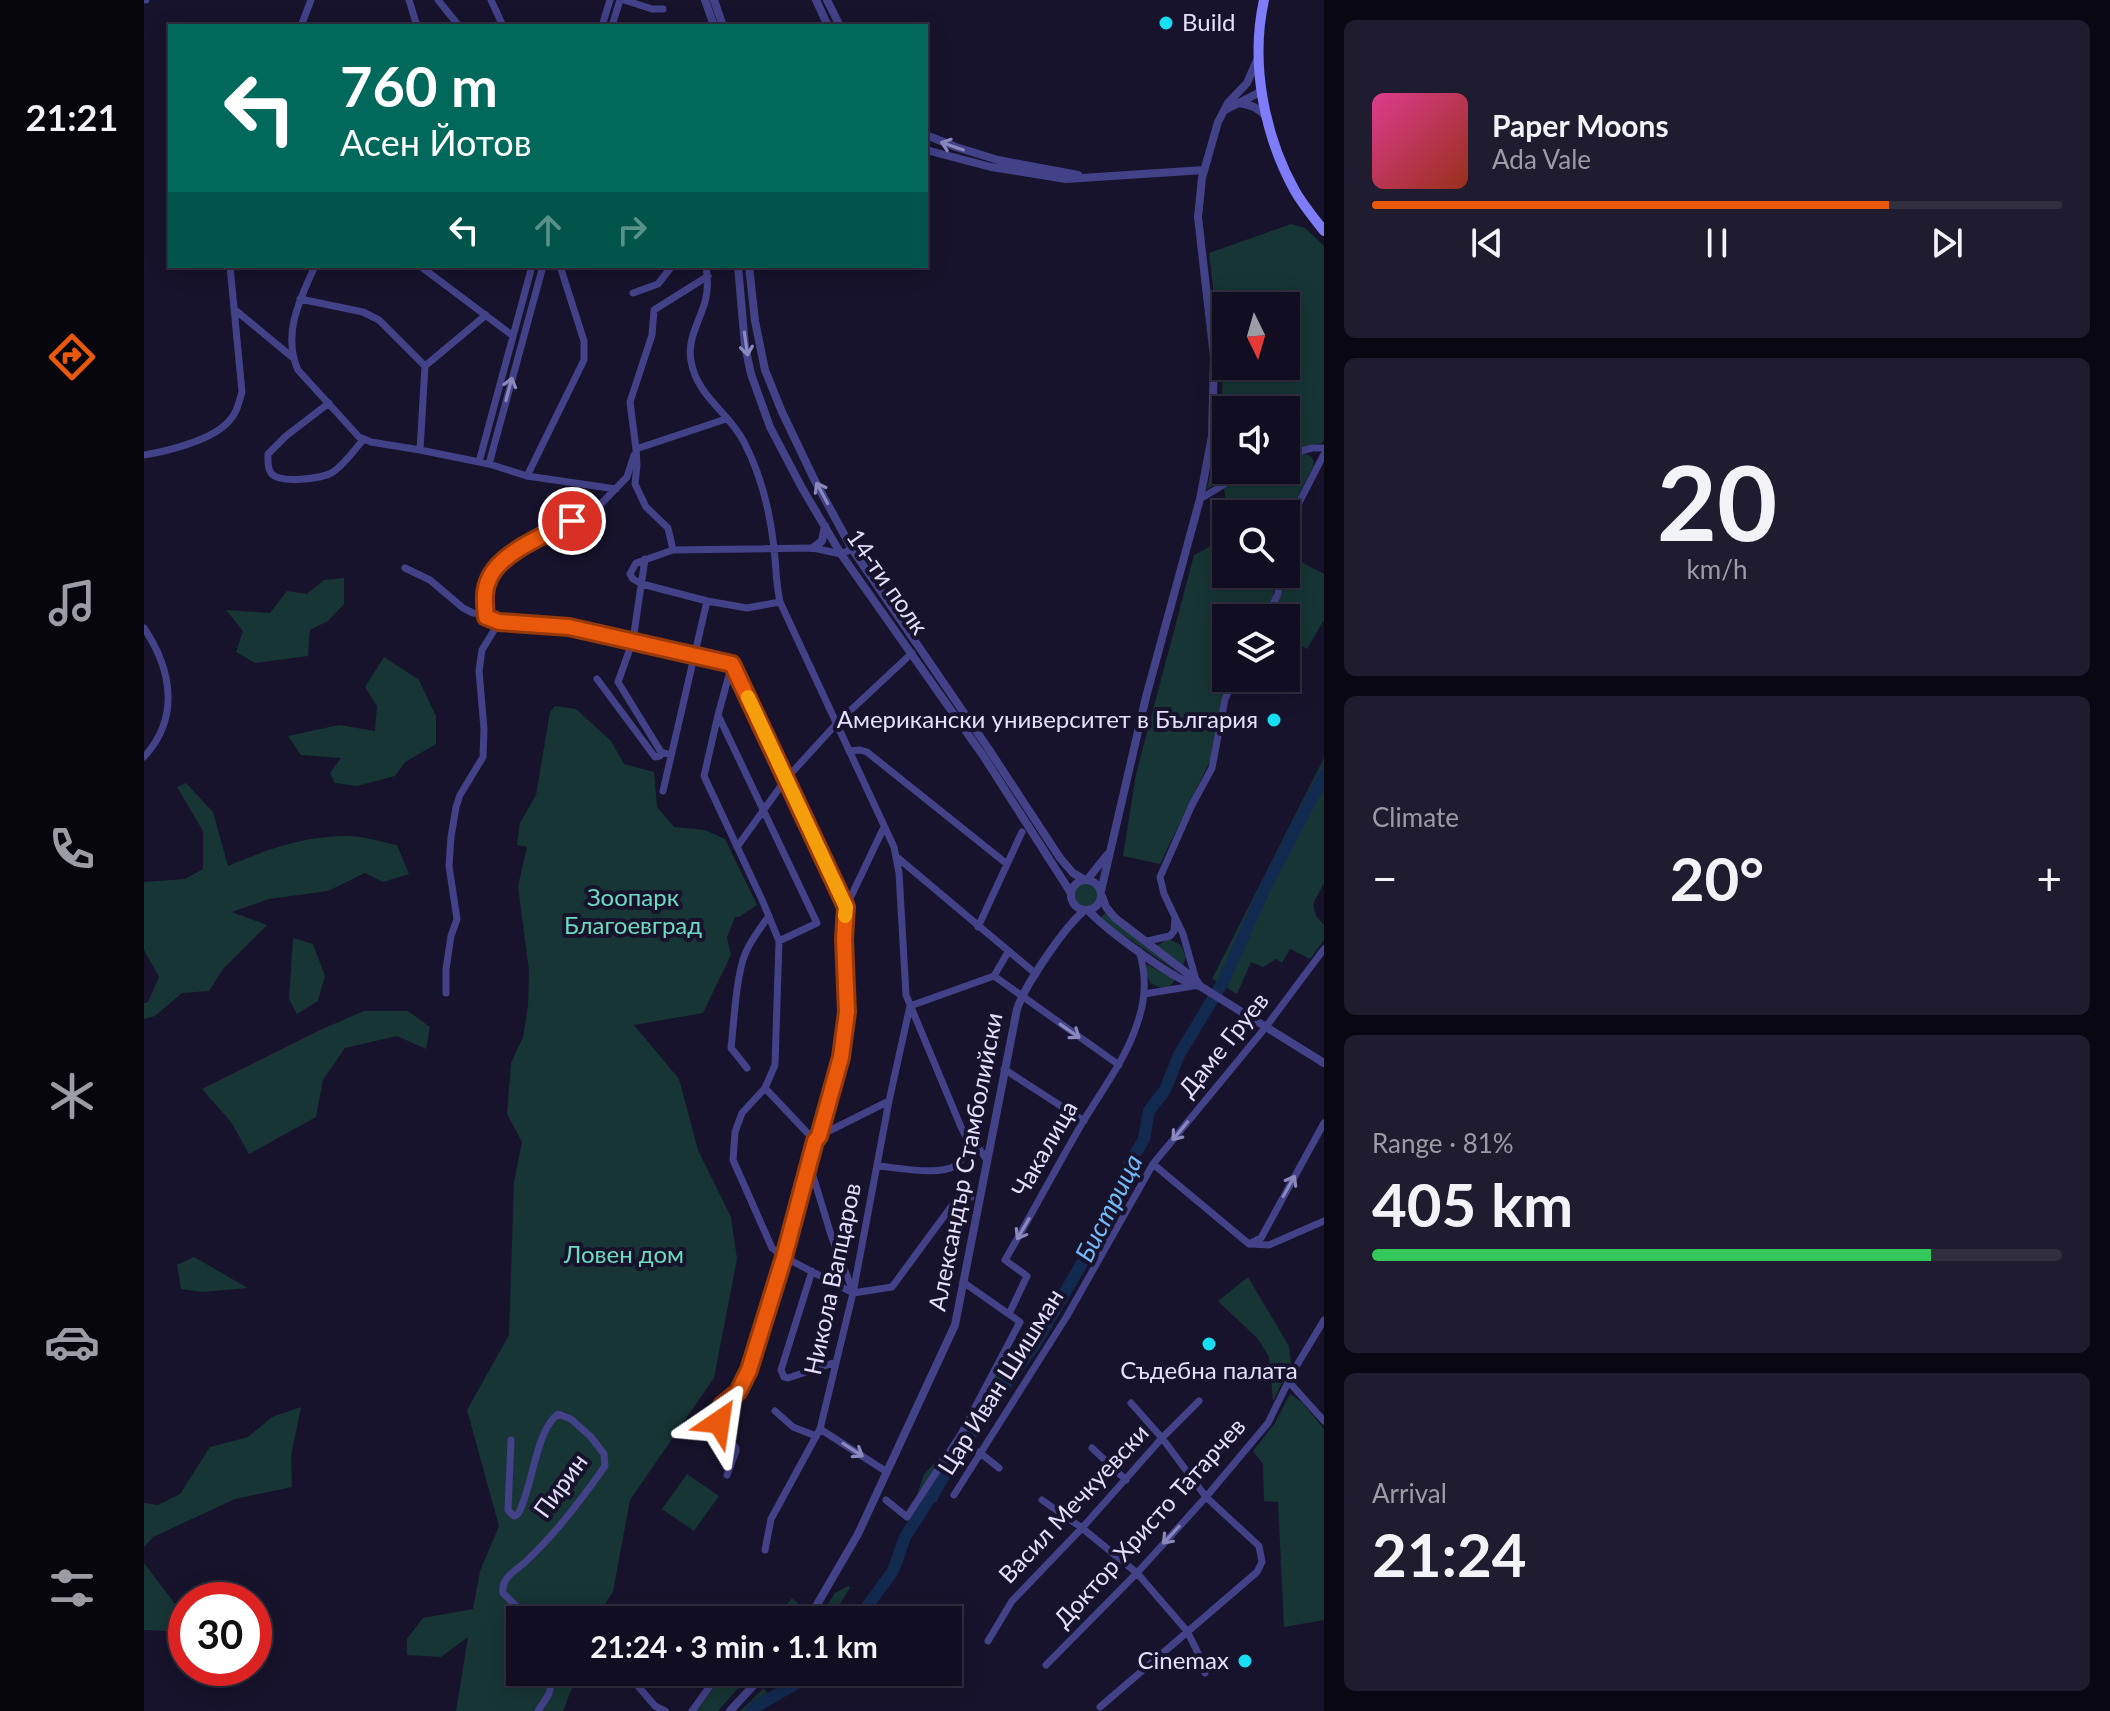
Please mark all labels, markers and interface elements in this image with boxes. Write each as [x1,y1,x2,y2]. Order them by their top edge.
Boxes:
place label: Build [1182,7,1236,36]
marker: Build [1157,14,1175,32]
text: 760 m [340,52,498,119]
icon: left [208,56,312,160]
text: 21:21 [26,95,118,139]
text: Paper Moons [1492,107,1669,143]
text: Асен Йотов [340,120,532,164]
one-way arrow [940,137,965,152]
text: Ada Vale [1492,143,1591,175]
icon: left [442,208,486,252]
icon: ahead [526,208,570,252]
icon: right [610,208,654,252]
icon: previous [1465,221,1509,265]
icon: pause [1695,221,1739,265]
icon: next [1925,221,1969,265]
north arrow [1212,292,1300,380]
map controls [1212,292,1300,692]
icon: directions [44,329,100,385]
one-way arrow [739,330,754,356]
one-way arrow [502,376,517,402]
button: sound [1212,396,1300,484]
text: 20 [1657,438,1777,563]
one-way arrow [813,481,829,505]
pin [538,487,606,555]
icon: arrive [550,499,594,543]
button: search [1212,500,1300,588]
street label: 14-ти полк [841,523,935,640]
text: km/h [1687,553,1747,585]
icon: music [44,575,100,631]
button: layers [1212,604,1300,692]
place label: Американски университет в България [837,704,1258,733]
marker: Американски университет в България [1265,711,1283,729]
text: Climate [1372,801,1459,833]
icon: phone [44,821,100,877]
text: 20° [1670,842,1764,914]
text: − [1372,852,1398,904]
text: + [2036,852,2062,904]
park label: Зоопарк Благоевград [564,882,702,939]
street label: Даме Груев [1172,986,1274,1102]
street label: Александър Стамболийски [921,1010,1008,1313]
one-way arrow [1059,1022,1080,1039]
icon: climate [44,1068,100,1124]
street label: Чакалица [1005,1095,1083,1201]
one-way arrow [1171,1120,1189,1141]
text: Range · 81% [1372,1127,1514,1159]
water label: Бистрица [1067,1148,1149,1267]
text: 405 km [1372,1168,1573,1240]
one-way arrow [1281,1175,1297,1198]
street label: Никола Вапцаров [797,1180,866,1377]
one-way arrow [1015,1217,1031,1240]
park label: Ловен дом [563,1239,684,1268]
street label: Цар Иван Шишман [931,1283,1069,1479]
icon: car [44,1314,100,1370]
marker: Съдебна палата [1200,1335,1218,1353]
place label: Съдебна палата [1120,1355,1298,1384]
position arrow [677,1380,761,1464]
street label: Доктор Христо Татарчев [1047,1411,1251,1633]
street label: Васил Мечкуевски [992,1418,1154,1588]
one-way arrow [841,1443,864,1459]
street label: Пирин [527,1447,593,1523]
text: Arrival [1372,1477,1447,1509]
text: 21:24 [1372,1518,1527,1590]
one-way arrow [1162,1525,1181,1545]
icon: filters [44,1560,100,1616]
speed limit sign: 30 [168,1582,272,1686]
text: 21:24 · 3 min · 1.1 km [590,1628,878,1664]
place label: Cinemax [1138,1645,1229,1674]
marker: Cinemax [1236,1652,1254,1670]

